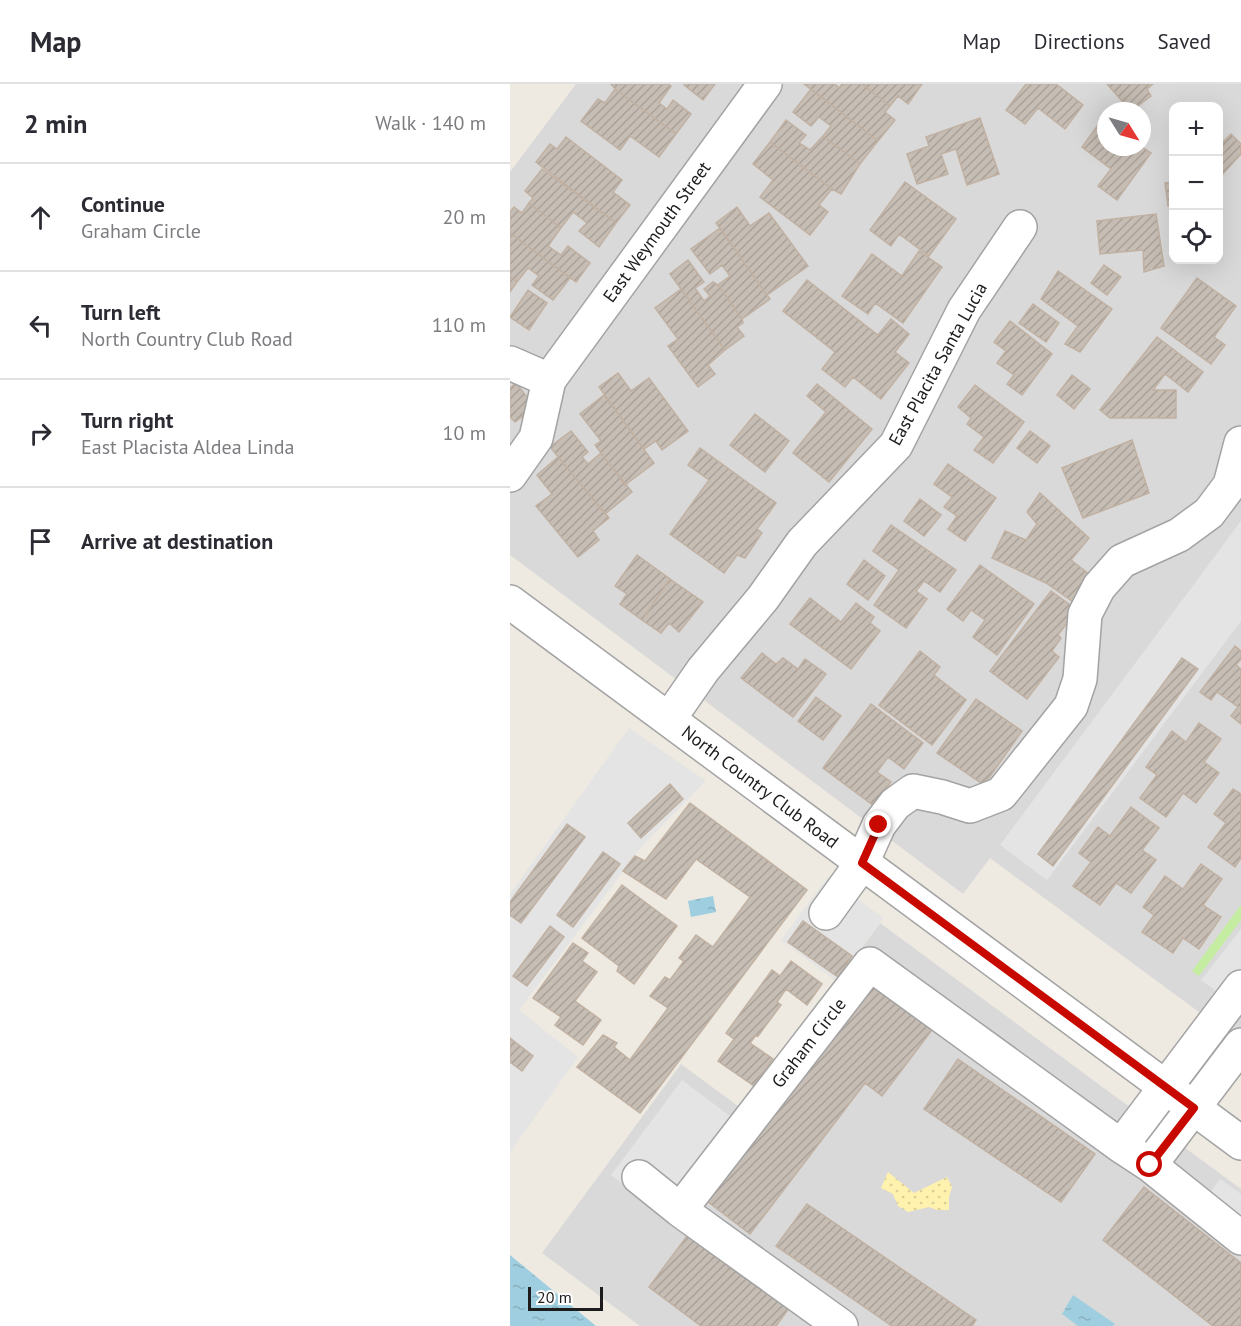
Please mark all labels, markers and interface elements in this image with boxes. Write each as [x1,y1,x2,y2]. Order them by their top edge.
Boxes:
text: Map [30,23,81,60]
text: Map [962,28,1001,55]
text: Directions [1034,28,1125,55]
text: Saved [1158,28,1211,55]
north arrow [1097,102,1151,156]
map controls [1169,102,1223,264]
button: + [1169,102,1223,156]
text: 2 min [24,107,87,140]
text: Walk · 140 m [375,110,486,136]
button: − [1169,156,1223,210]
street label: East Weymouth Street [598,157,715,307]
text: Continue [81,190,165,218]
icon: ahead [24,201,57,234]
text: 20 m [443,204,486,230]
button: locate [1169,210,1223,264]
text: Graham Circle [81,218,201,244]
street label: East Placita Santa Lucia [883,278,992,449]
text: Turn left [81,298,161,326]
icon: left [24,309,57,342]
text: 110 m [432,312,486,338]
text: North Country Club Road [81,326,293,352]
text: Turn right [81,406,173,434]
icon: right [24,417,57,450]
text: 10 m [443,420,486,446]
text: East Placista Aldea Linda [81,434,294,460]
icon: arrive [24,525,57,558]
text: Arrive at destination [81,527,273,555]
street label: North Country Club Road [677,720,843,853]
route end [865,811,891,837]
street label: Graham Circle [766,993,851,1092]
route start [1136,1151,1162,1177]
scale bar [528,1284,603,1312]
text: 20 m [537,1287,572,1307]

